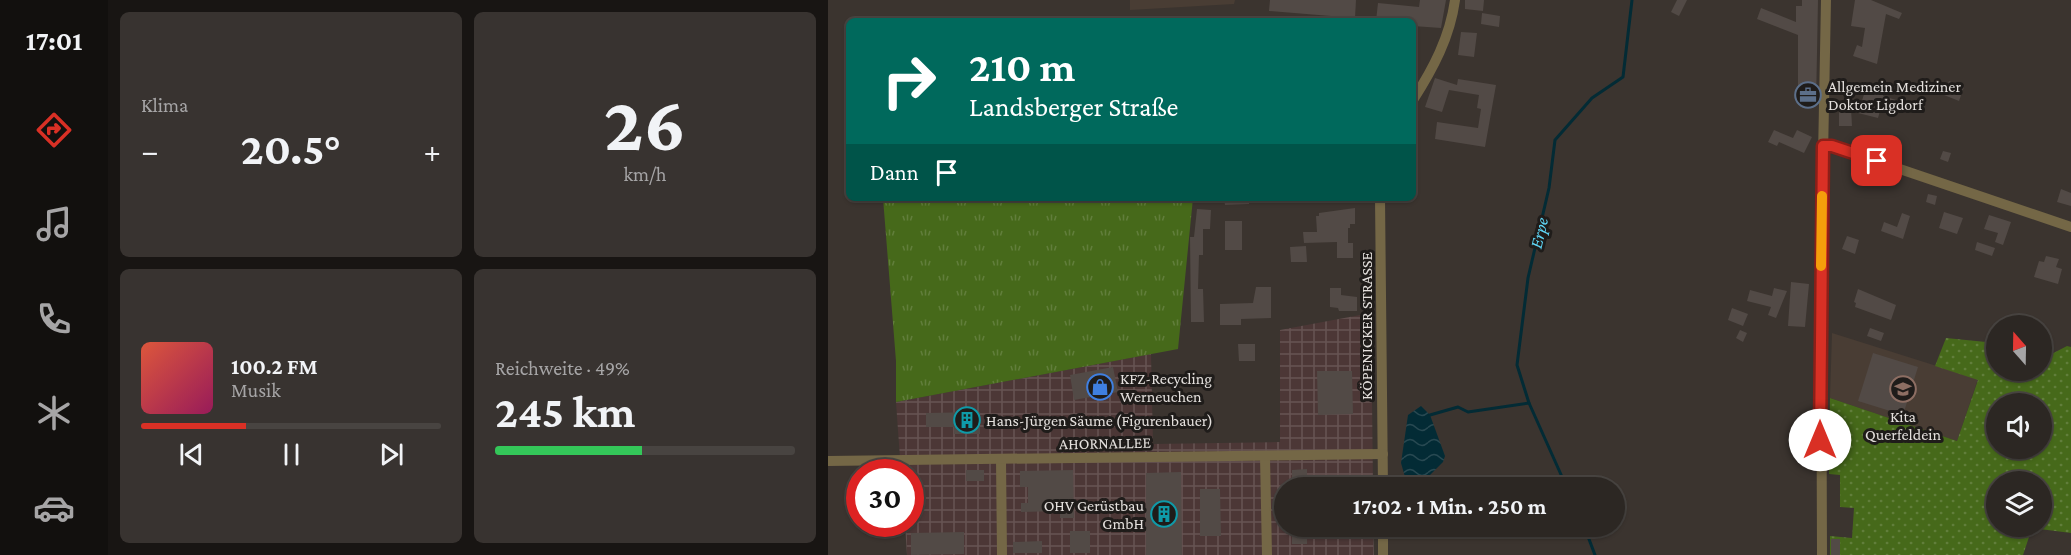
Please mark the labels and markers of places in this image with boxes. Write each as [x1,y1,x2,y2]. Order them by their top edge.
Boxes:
place label: Allgemein Mediziner Doktor Ligdorf [1828,78,1961,114]
office icon: Allgemein Mediziner Doktor Ligdorf [1793,80,1823,110]
pin [1851,135,1902,186]
place label: KFZ-Recycling Werneuchen [1120,370,1212,405]
shop icon: KFZ-Recycling Werneuchen [1085,372,1115,402]
school or university icon: Kita Querfeldein [1888,374,1918,404]
building icon: Hans-Jürgen Säume (Figurenbauer) [952,405,982,435]
place label: Kita Querfeldein [1865,408,1941,443]
place label: Hans-Jürgen Säume (Figurenbauer) [986,412,1213,430]
place label: OHV Gerüstbau GmbH [1044,497,1145,532]
building icon: OHV Gerüstbau GmbH [1149,499,1179,529]

